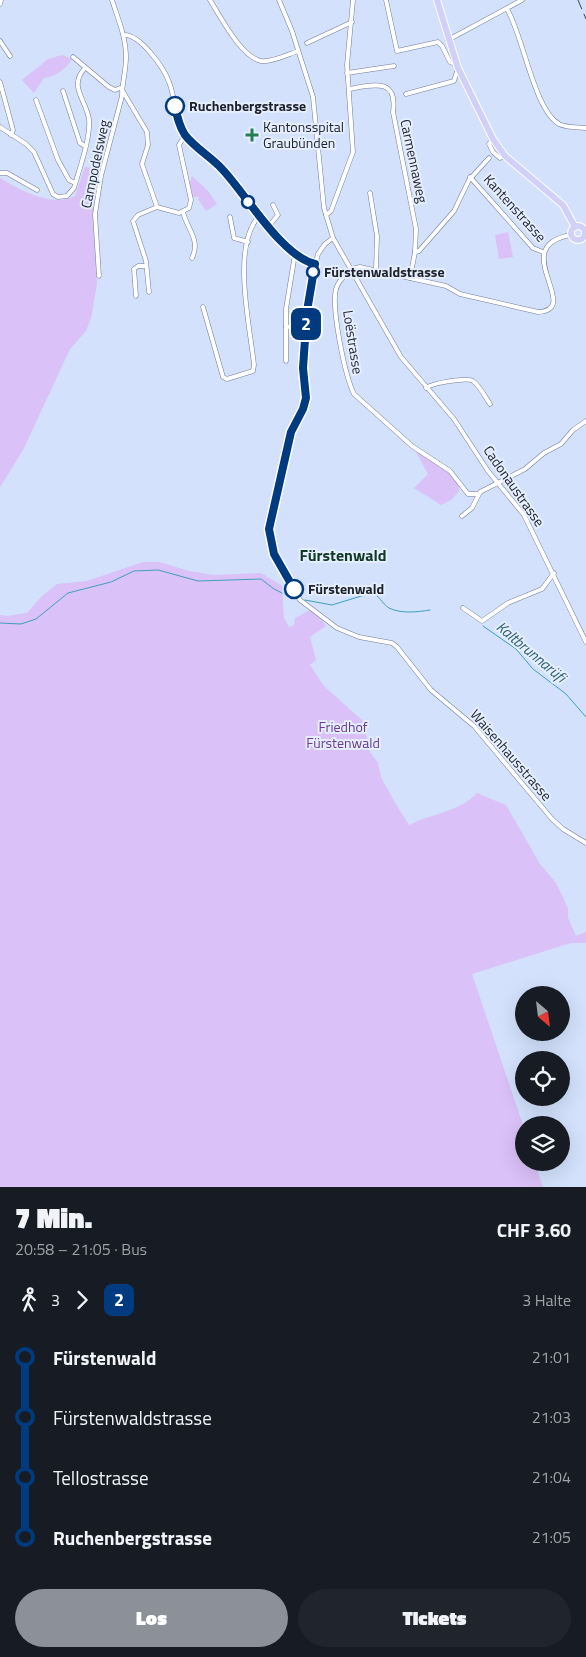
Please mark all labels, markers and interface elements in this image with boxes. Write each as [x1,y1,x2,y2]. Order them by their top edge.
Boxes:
place label: Ruchenbergstrasse [189,95,306,116]
marker: Ruchenbergstrasse [165,96,185,116]
place label: Kantonsspital Graubünden [263,116,344,153]
street label: Carmennaweg [395,117,434,205]
street label: Campodelsweg [75,118,114,210]
marker: Kantonsspital Graubünden [245,128,259,142]
street label: Kantenstrasse [479,169,552,246]
unlabelled marker [241,195,255,209]
place label: Fürstenwaldstrasse [324,261,445,282]
marker: Fürstenwaldstrasse [306,265,320,279]
line badge: 2 [290,308,322,340]
street label: Loëstrasse [338,308,369,375]
text: 2 [301,310,311,337]
street label: Cadonaustrasse [479,441,550,531]
district label: Fürstenwald [299,543,387,567]
place label: Fürstenwald [308,578,384,599]
marker: Fürstenwald [284,579,304,599]
water label: Kaltbrunnarüfi [491,615,573,689]
street label: Waisenhausstrasse [466,704,557,805]
park label: Friedhof Fürstenwald [306,716,380,753]
north arrow [515,986,570,1041]
map controls [515,986,570,1171]
button: locate [515,1051,570,1106]
button: layers [515,1116,570,1171]
text: 7 Min. [15,1196,92,1239]
text: CHF 3.60 [497,1215,571,1244]
text: 20:58 – 21:05 · Bus [15,1237,147,1261]
icon: walk [15,1286,43,1314]
icon: forward [68,1286,96,1314]
text: 2 [114,1286,124,1313]
text: 3 [51,1288,60,1312]
text: 3 Halte [522,1288,571,1312]
text: Fürstenwald [53,1343,156,1372]
text: 21:01 [532,1345,571,1369]
text: Fürstenwaldstrasse [53,1403,212,1432]
text: 21:03 [532,1405,571,1429]
text: Tellostrasse [53,1463,149,1492]
text: 21:04 [532,1465,571,1489]
text: Ruchenbergstrasse [53,1523,212,1552]
text: 21:05 [532,1525,571,1549]
button: Los [15,1589,288,1647]
button: Tickets [298,1589,571,1647]

